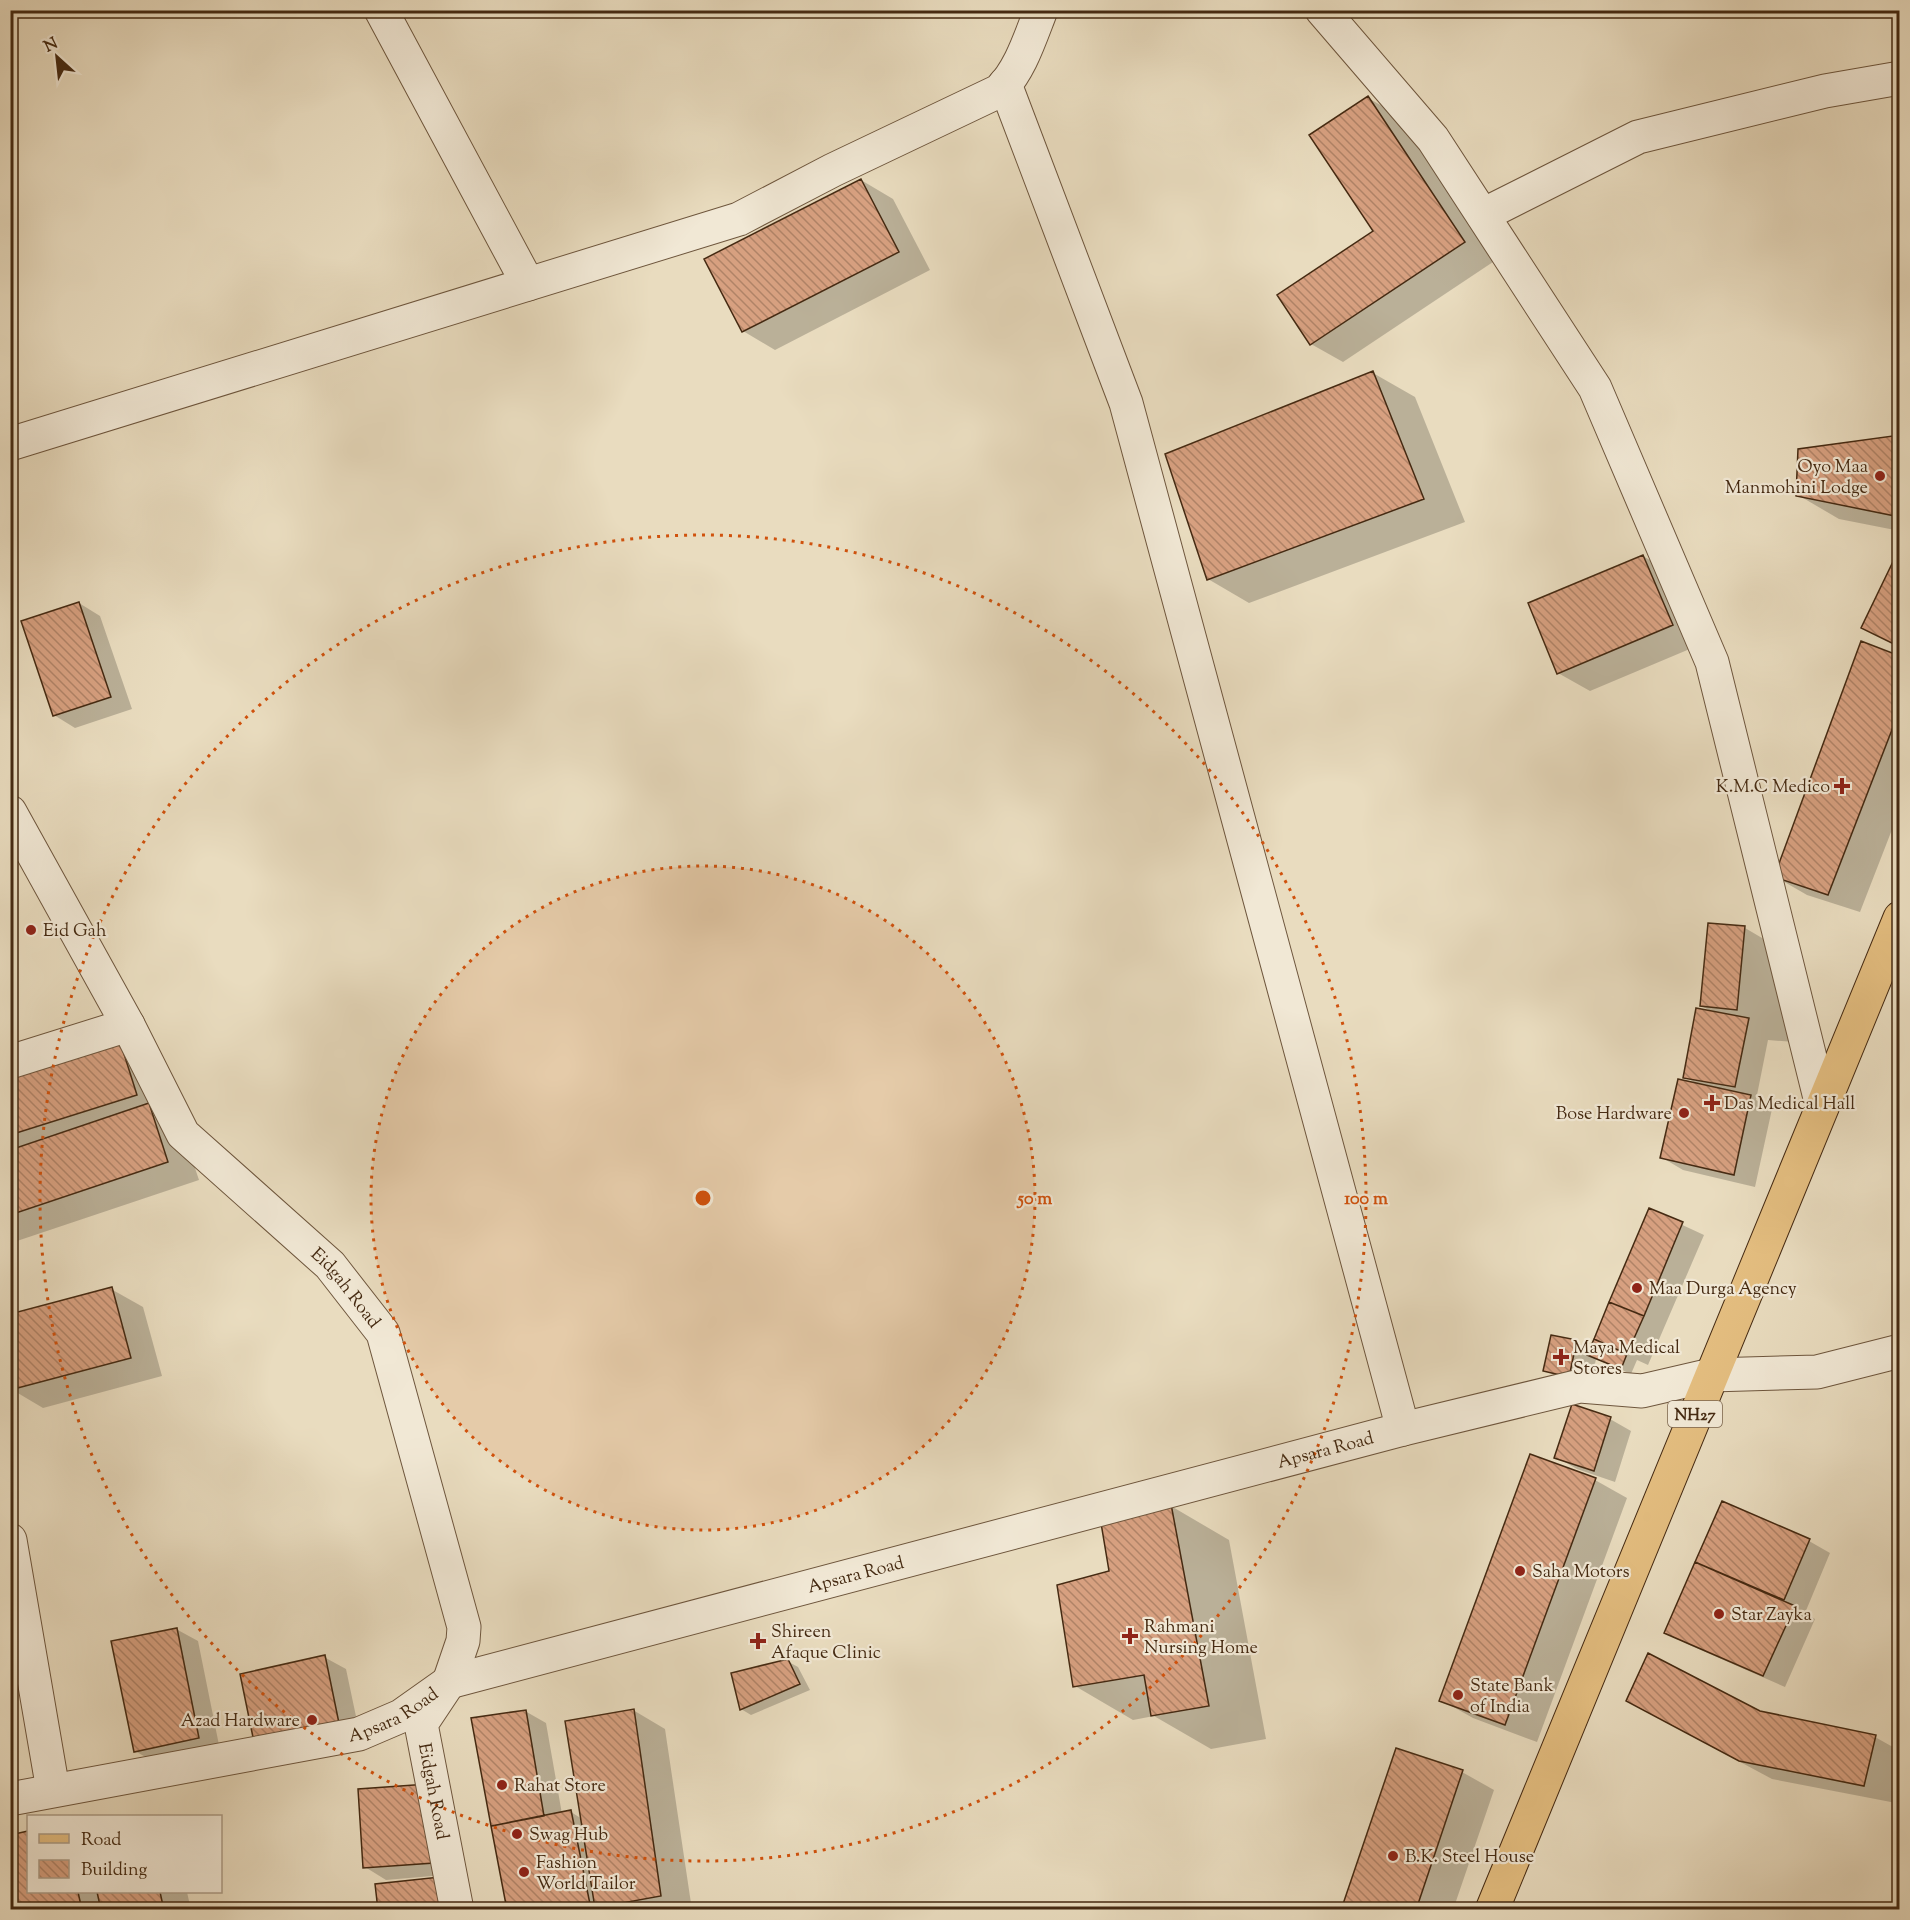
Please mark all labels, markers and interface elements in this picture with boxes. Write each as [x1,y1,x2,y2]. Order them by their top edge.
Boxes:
north arrow [27,27,87,87]
text: N [40,33,62,59]
place label: Oyo Maa Manmohini Lodge [1725,455,1868,502]
marker: Oyo Maa Manmohini Lodge [1873,469,1887,483]
place label: K.M.C Medico [1716,775,1830,801]
marker: K.M.C Medico [1835,779,1849,793]
place label: Eid Gah [43,919,107,945]
marker: Eid Gah [24,923,38,937]
place label: Das Medical Hall [1724,1092,1855,1118]
marker: Das Medical Hall [1705,1096,1719,1110]
place label: Bose Hardware [1556,1102,1672,1128]
marker: Bose Hardware [1677,1106,1691,1120]
text: 50 m [1016,1187,1052,1213]
text: 100 m [1344,1187,1388,1213]
centre of rings [693,1188,713,1208]
street label: Eidgah Road [304,1243,386,1335]
place label: Maa Durga Agency [1649,1277,1797,1303]
marker: Maa Durga Agency [1630,1281,1644,1295]
place label: Maya Medical Stores [1573,1336,1680,1383]
marker: Maya Medical Stores [1554,1350,1568,1364]
road number: NH27 [1668,1401,1722,1427]
street label: Apsara Road [1275,1426,1377,1477]
street label: Apsara Road [805,1551,907,1601]
place label: Saha Motors [1532,1560,1630,1586]
marker: Saha Motors [1513,1564,1527,1578]
place label: Star Zayka [1731,1603,1812,1629]
marker: Star Zayka [1712,1607,1726,1621]
place label: Rahmani Nursing Home [1144,1615,1258,1662]
place label: Shireen Afaque Clinic [771,1620,881,1667]
marker: Rahmani Nursing Home [1121,1627,1139,1645]
marker: Shireen Afaque Clinic [749,1632,767,1650]
place label: State Bank of India [1470,1674,1554,1721]
street label: Apsara Road [347,1682,445,1751]
marker: State Bank of India [1451,1688,1465,1702]
place label: Azad Hardware [181,1709,300,1735]
marker: Azad Hardware [305,1713,319,1727]
street label: Eidgah Road [410,1741,454,1842]
place label: Rahat Store [514,1774,606,1800]
marker: Rahat Store [495,1778,509,1792]
legend [27,1815,222,1893]
place label: Swag Hub [529,1823,608,1849]
marker: Swag Hub [510,1827,524,1841]
text: Road [81,1828,121,1854]
place label: B.K. Steel House [1405,1845,1534,1871]
marker: B.K. Steel House [1386,1849,1400,1863]
place label: Fashion World Tailor [536,1851,636,1898]
text: Building [81,1858,147,1884]
marker: Fashion World Tailor [517,1865,531,1879]

